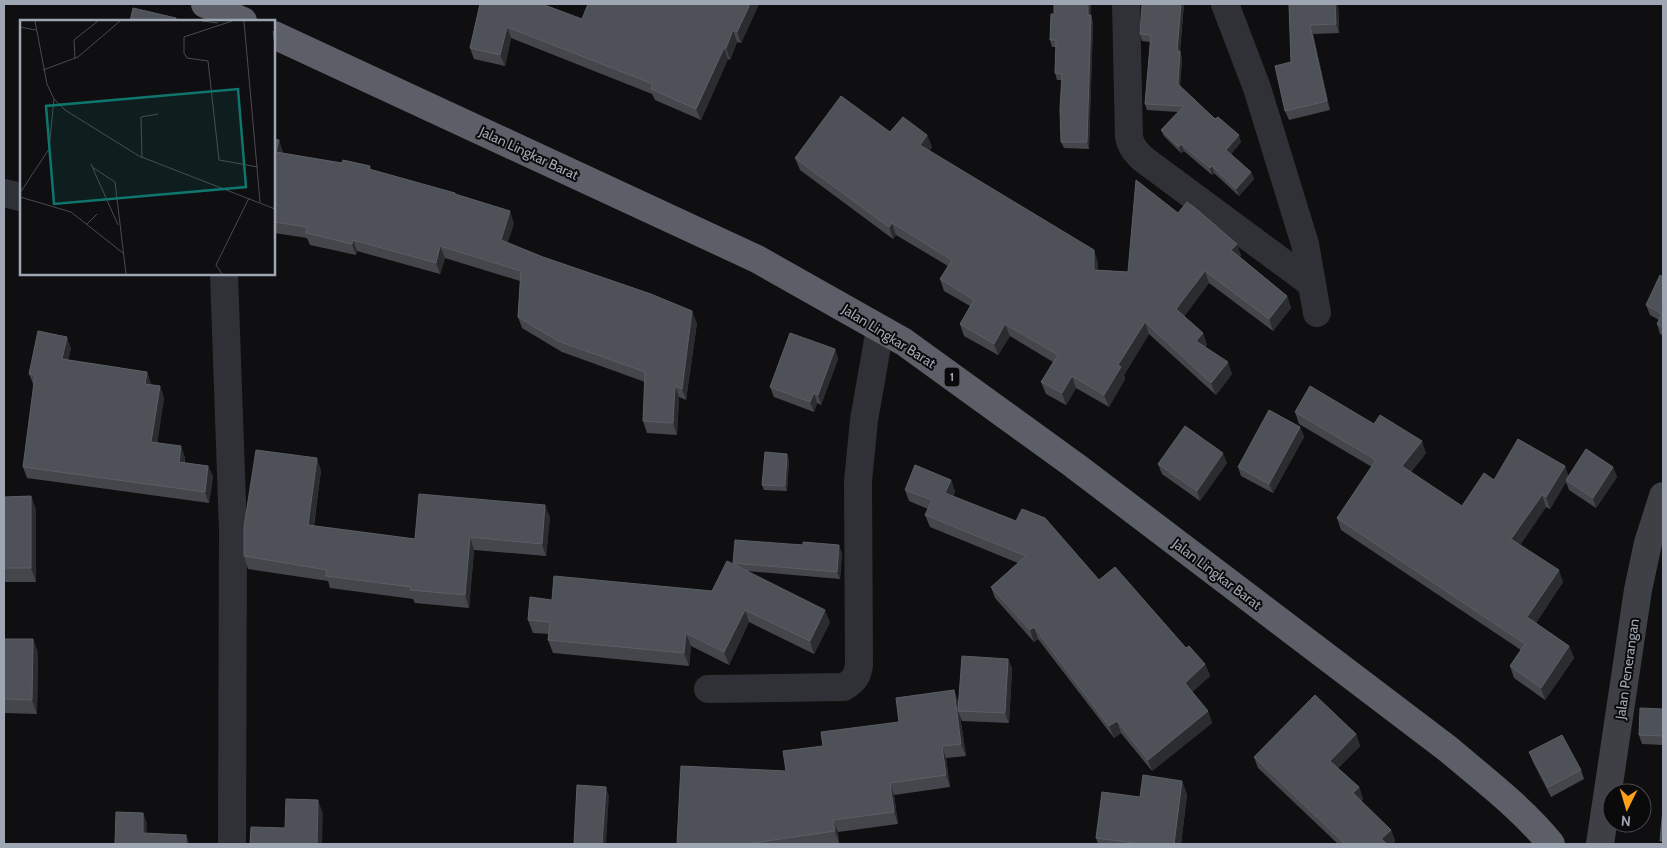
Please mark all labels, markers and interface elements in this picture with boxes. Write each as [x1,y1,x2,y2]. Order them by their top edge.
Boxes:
inset map [20,20,275,275]
street label: Jalan Lingkar Barat [476,122,582,184]
street label: Jalan Lingkar Barat [838,299,939,372]
road number: 1 [944,368,960,387]
street label: Jalan Lingkar Barat [1168,534,1265,614]
street label: Jalan Penerangan [1611,617,1643,722]
north arrow [1602,783,1652,833]
text: N [1620,812,1632,830]

